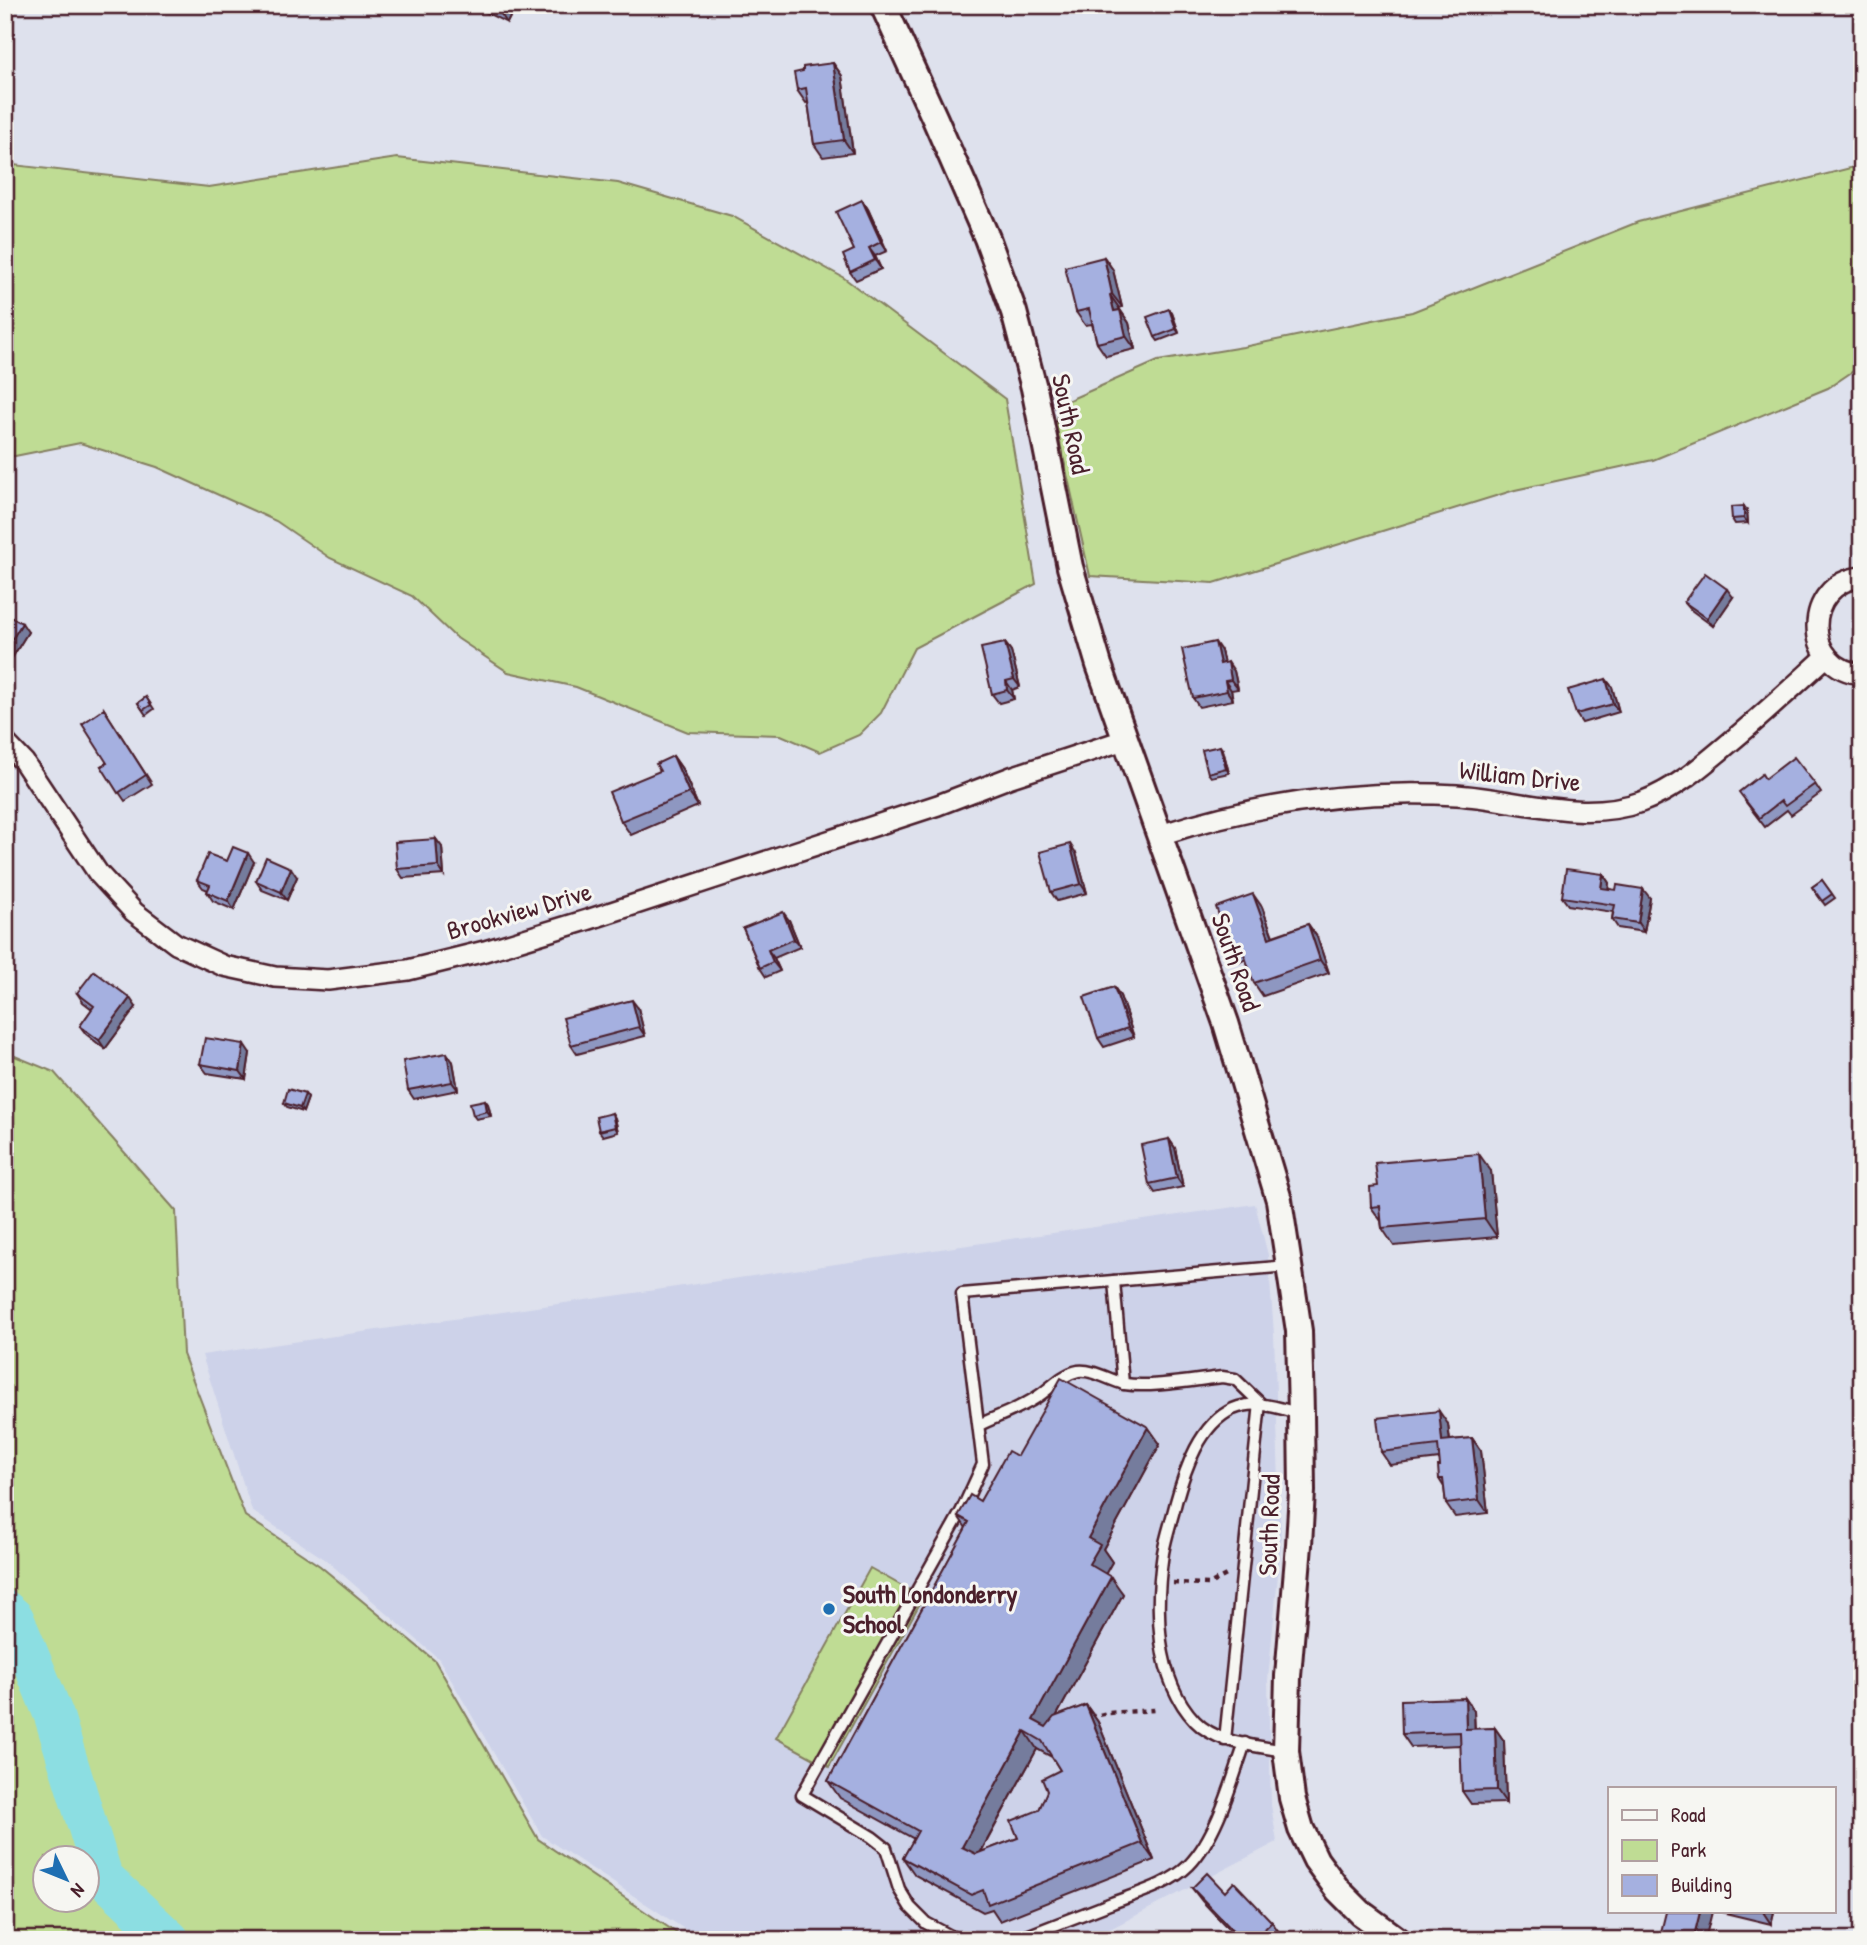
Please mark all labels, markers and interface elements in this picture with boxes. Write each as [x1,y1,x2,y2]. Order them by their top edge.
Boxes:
street label: South Road [1044,371,1099,477]
street label: William Drive [1458,752,1582,799]
street label: Brookview Drive [443,873,595,948]
street label: South Road [1203,908,1270,1015]
street label: South Road [1249,1474,1288,1576]
place label: South Londonderry School [843,1576,1017,1641]
marker: South Londonderry School [821,1601,837,1617]
legend [1608,1787,1836,1913]
text: Road [1671,1800,1705,1829]
text: Park [1671,1835,1706,1864]
north arrow [32,1843,102,1913]
text: Building [1671,1870,1732,1899]
text: N [65,1878,91,1903]

